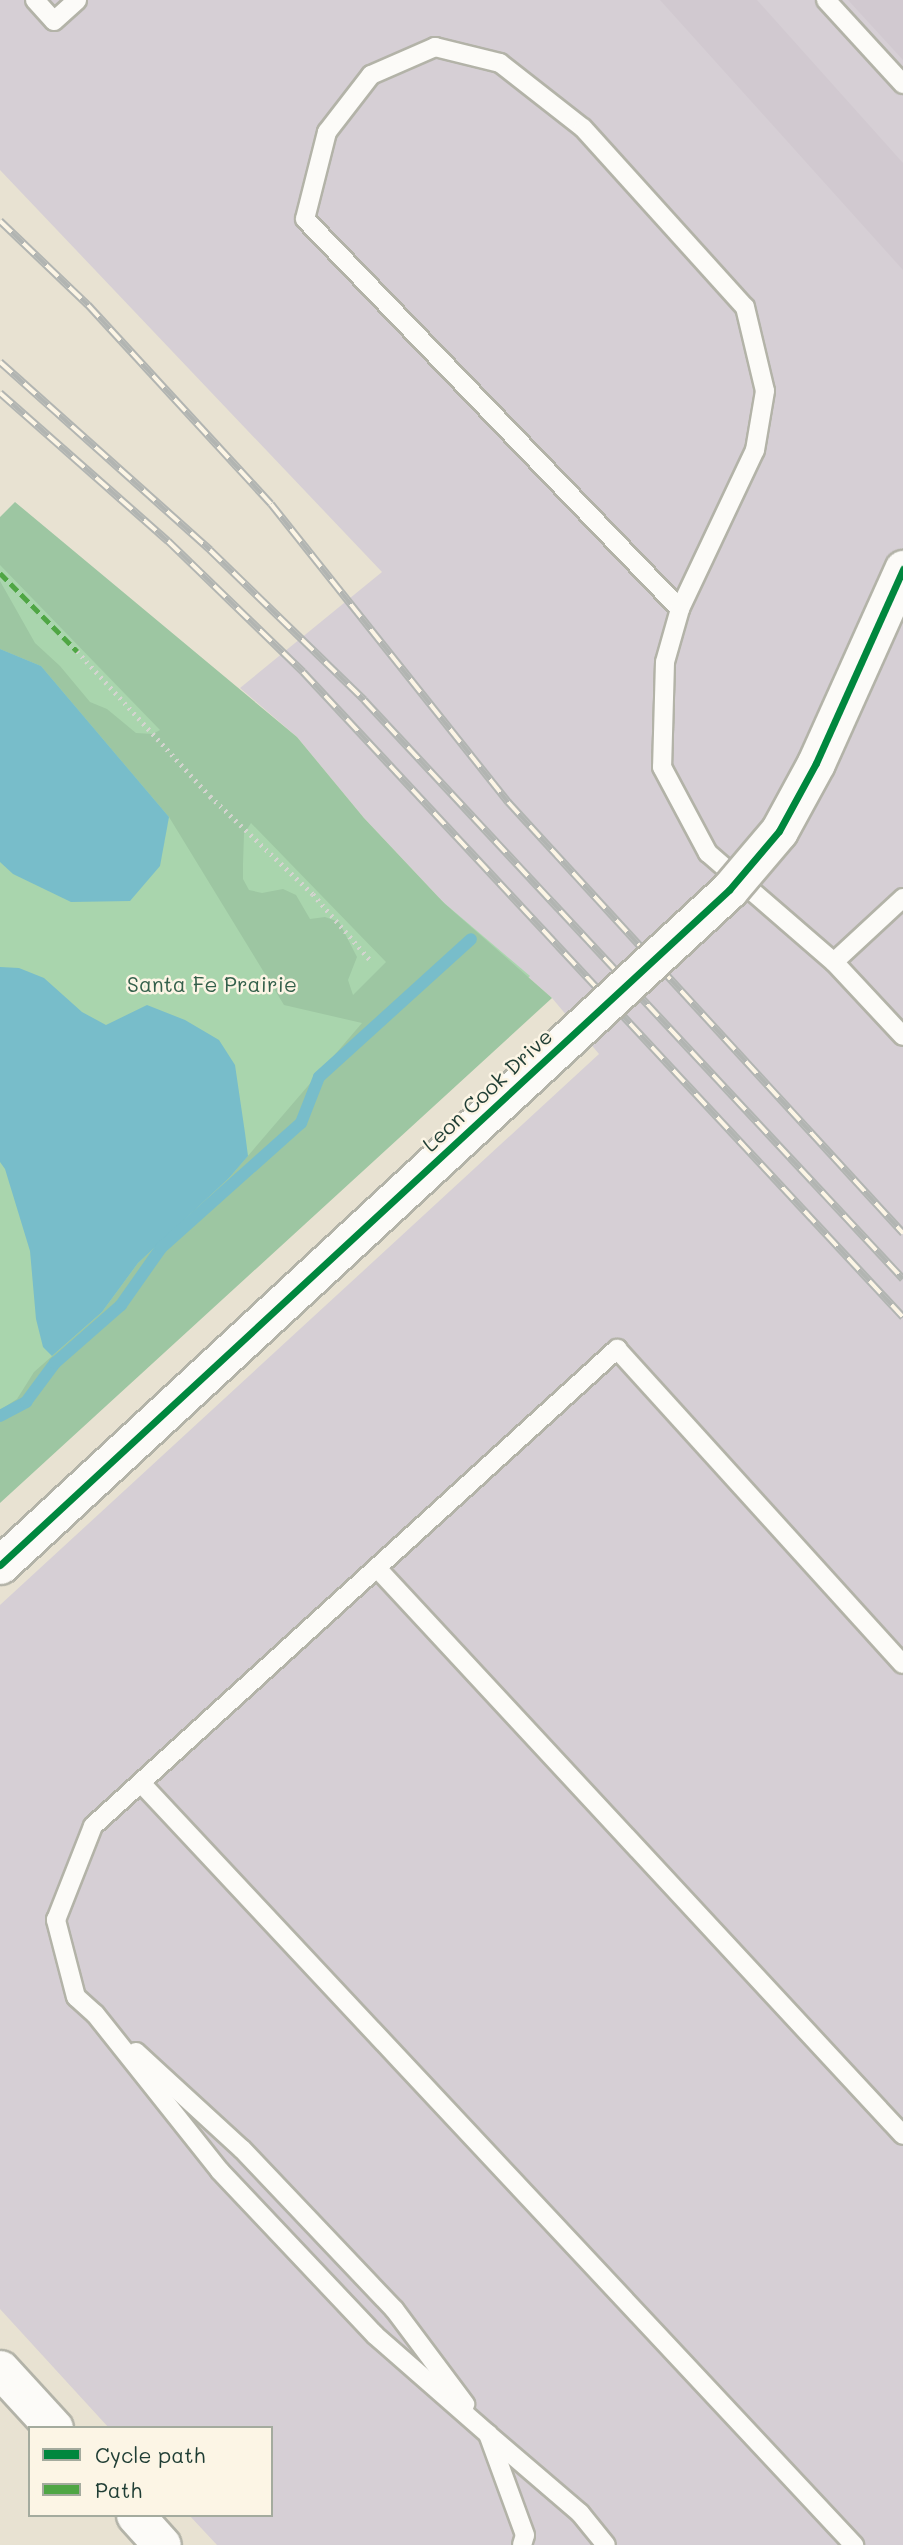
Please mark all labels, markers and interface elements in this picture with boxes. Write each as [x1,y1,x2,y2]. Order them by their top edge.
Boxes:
park label: Santa Fe Prairie [127,971,297,997]
street label: Leon Cook Drive [417,1023,557,1157]
legend [28,2426,273,2517]
text: Cycle path [95,2441,205,2468]
text: Path [95,2476,142,2503]

